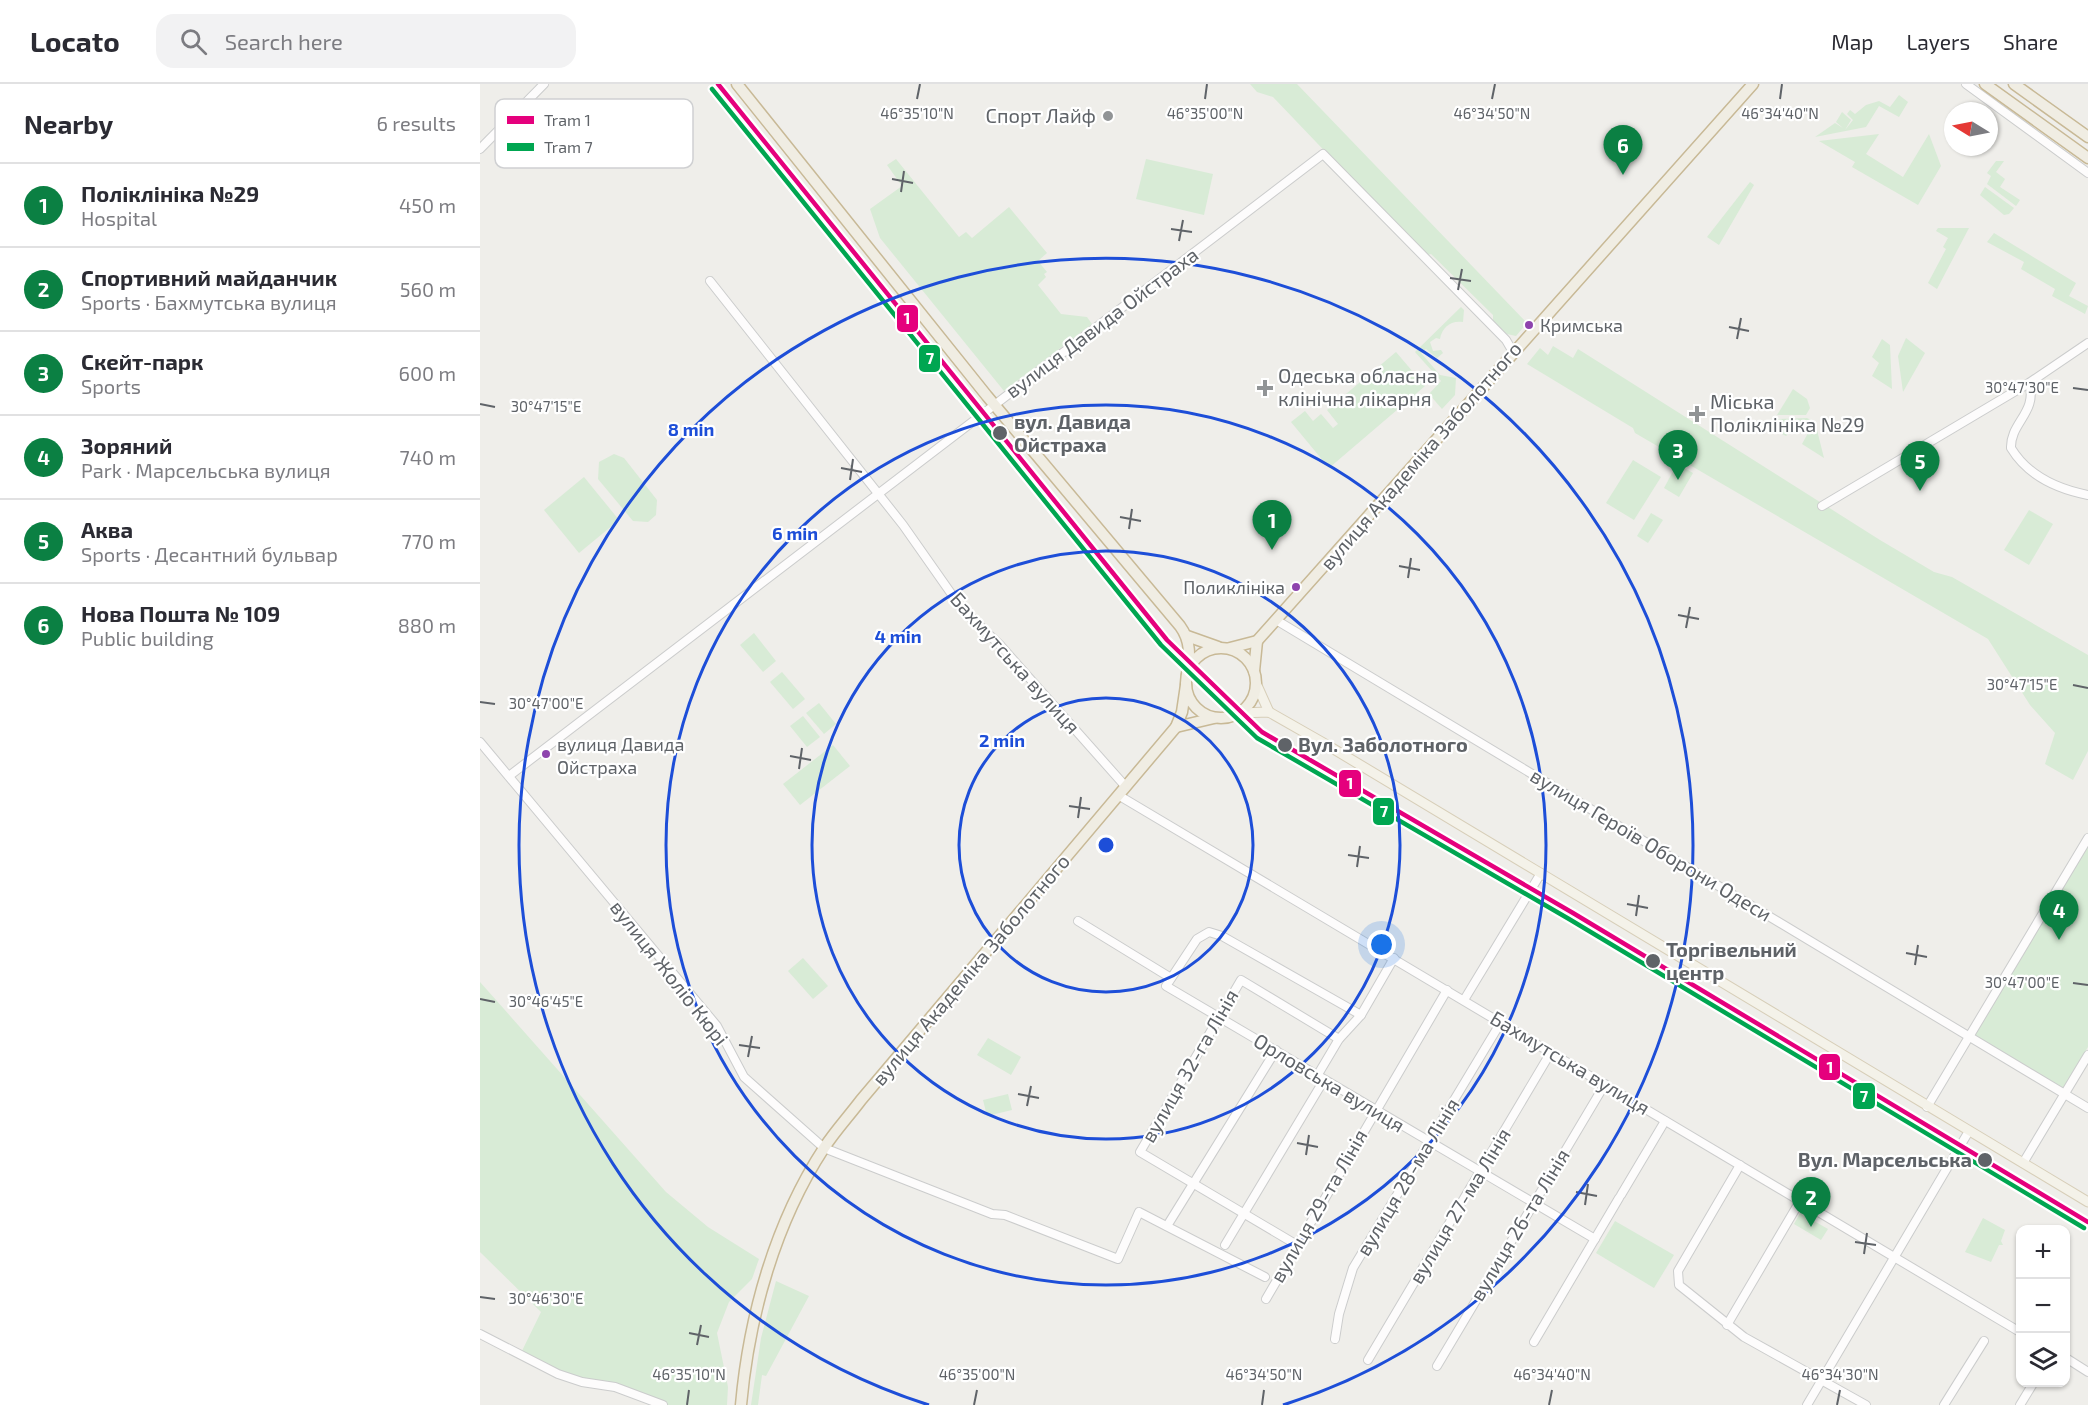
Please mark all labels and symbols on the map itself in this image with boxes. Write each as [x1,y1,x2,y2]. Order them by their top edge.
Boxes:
legend [495,99,693,168]
north arrow [1944,102,1998,156]
place label: Спорт Лайф [986,103,1096,127]
text: 46°35'10"N [880,104,954,122]
text: 46°35'00"N [1167,104,1243,122]
text: 46°34'50"N [1454,104,1530,122]
text: 46°34'40"N [1741,104,1819,122]
marker: Спорт Лайф [1101,109,1115,123]
text: Tram 1 [544,110,591,129]
pin: 6 [1604,126,1642,175]
text: Tram 7 [544,137,593,156]
street label: вулиця Давида Ойстраха [1000,242,1203,403]
line badge: 1 [896,304,919,333]
text: 1 [904,308,910,327]
place label: Кримська [1540,314,1623,336]
marker: Кримська [1523,319,1535,331]
street label: вулиця Академіка Заболотного [1315,336,1527,575]
line badge: 7 [918,344,941,373]
text: 7 [926,348,935,367]
place label: Одеська обласна клінічна лікарня [1278,363,1438,410]
text: 30°47'30"E [1985,378,2059,396]
marker: Одеська обласна клінічна лікарня [1256,379,1274,397]
place label: Міська Поліклініка №29 [1710,389,1865,436]
text: 30°47'15"E [511,397,581,415]
marker: Міська Поліклініка №29 [1688,405,1706,423]
place label: вул. Давида Ойстраха [1014,409,1131,456]
text: 8 min [668,418,714,440]
marker: вул. Давида Ойстраха [991,424,1009,442]
pin: 3 [1658,430,1698,480]
pin: 5 [1900,442,1940,491]
pin: 1 [1252,500,1292,550]
text: 6 min [772,522,818,544]
place label: Поликлініка [1183,576,1285,598]
marker: Поликлініка [1290,581,1302,593]
street label: Бахмутська вулиця [945,587,1086,739]
text: 4 min [875,625,922,647]
text: 30°47'15"E [1987,675,2057,693]
text: 30°47'00"E [509,694,583,712]
text: 2 min [979,729,1025,751]
place label: Вул. Заболотного [1298,732,1468,756]
place label: вулиця Давида Ойстраха [557,733,684,778]
marker: Вул. Заболотного [1276,736,1294,754]
marker: вулиця Давида Ойстраха [540,748,552,760]
street label: вулиця Героїв Оборони Одеси [1526,762,1776,927]
line badge: 1 [1338,769,1362,798]
text: 1 [1347,773,1353,792]
line badge: 7 [1372,797,1395,826]
text: 7 [1380,801,1389,820]
centre of rings [1096,835,1116,855]
street label: вулиця Академіка Заболотного [866,849,1075,1091]
pin: 4 [2040,890,2078,940]
street label: вулиця Жоліо Кюрі [605,895,734,1050]
your location [1367,930,1396,959]
place label: Торгівельний центр [1666,937,1797,984]
marker: Торгівельний центр [1644,952,1662,970]
text: 30°47'00"E [1985,973,2059,991]
street label: вулиця 32-га Лінія [1136,985,1244,1147]
text: 30°46'45"E [509,992,583,1010]
street label: Бахмутська вулиця [1486,1005,1655,1120]
street label: Орловська вулиця [1249,1028,1409,1138]
line badge: 1 [1818,1053,1841,1081]
text: 1 [1827,1057,1833,1076]
line badge: 7 [1852,1082,1876,1110]
text: 7 [1860,1086,1869,1105]
street label: вулиця 28-ма Лінія [1351,1093,1465,1260]
street label: вулиця 27-ма Лінія [1403,1123,1516,1288]
street label: вулиця 29-та Лінія [1265,1125,1373,1287]
street label: вулиця 26-та Лінія [1464,1144,1575,1305]
place label: Вул. Марсельська [1798,1147,1972,1171]
marker: Вул. Марсельська [1976,1151,1994,1169]
pin: 2 [1792,1178,1830,1227]
text: 30°46'30"E [509,1289,583,1307]
text: 46°35'10"N [652,1365,726,1383]
text: 46°35'00"N [939,1365,1015,1383]
text: 46°34'50"N [1226,1365,1302,1383]
text: 46°34'40"N [1513,1365,1591,1383]
text: 46°34'30"N [1801,1365,1879,1383]

